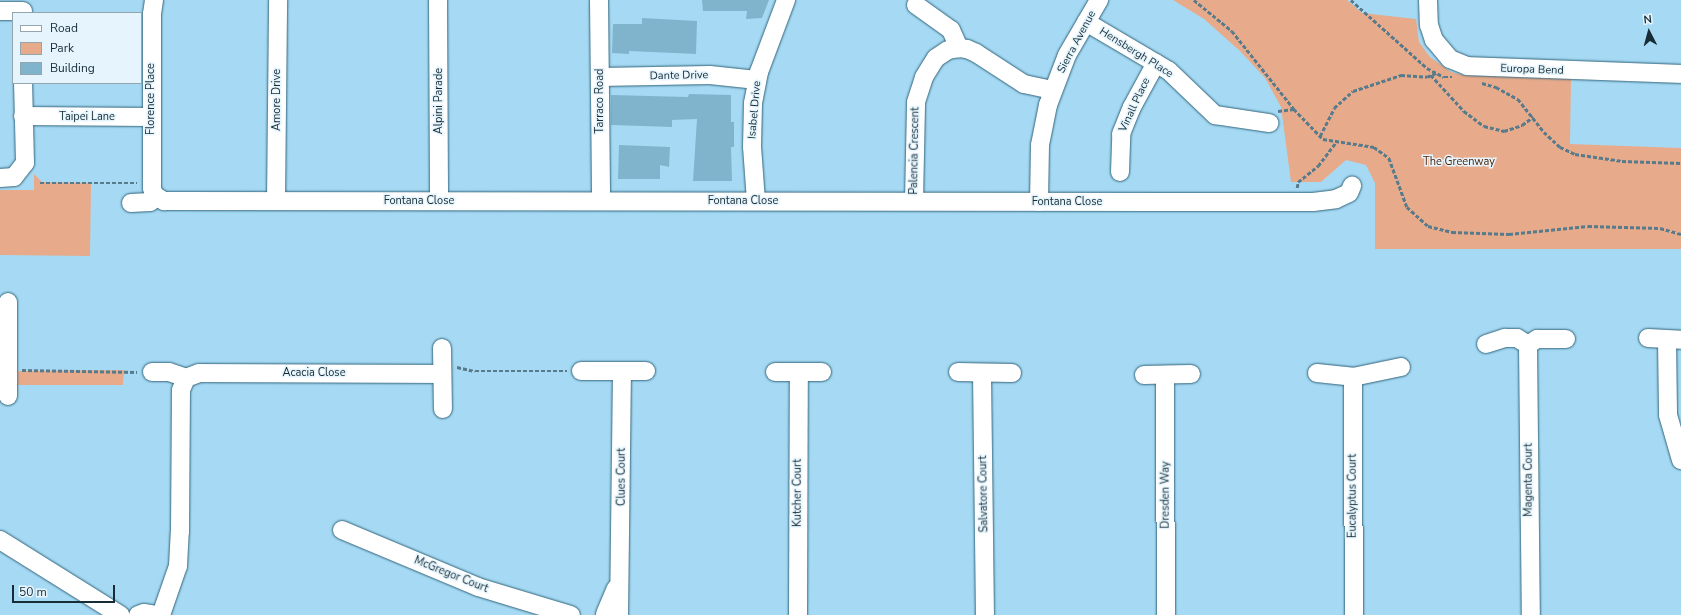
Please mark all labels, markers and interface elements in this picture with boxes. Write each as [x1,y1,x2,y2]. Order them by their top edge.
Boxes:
street label: Sierra Avenue [1055,8,1099,76]
legend [12,12,142,84]
north arrow [1629,12,1669,52]
text: N [1643,12,1653,27]
text: Road [50,20,78,36]
street label: Hensbergh Place [1097,25,1175,81]
text: Park [50,40,74,56]
text: Building [50,60,95,76]
street label: Europa Bend [1500,62,1564,78]
street label: Florence Place [144,63,158,135]
street label: Alpini Parade [432,68,446,134]
street label: Amore Drive [270,69,284,131]
street label: Tarraco Road [593,69,607,133]
street label: Dante Drive [649,69,709,83]
street label: Vinall Place [1117,76,1153,134]
street label: Isabel Drive [746,80,764,140]
street label: Palencia Crescent [908,107,922,195]
street label: Taipei Lane [59,110,115,124]
park label: The Greenway [1423,155,1495,169]
street label: Fontana Close [384,194,454,208]
street label: Fontana Close [708,194,778,208]
street label: Fontana Close [1032,195,1102,209]
street label: Acacia Close [282,366,346,380]
street label: Magenta Court [1522,443,1536,517]
street label: Clues Court [615,448,629,506]
street label: Eucalyptus Court [1346,454,1360,538]
street label: Salvatore Court [977,455,991,533]
street label: Kutcher Court [791,459,805,527]
street label: Dresden Way [1159,461,1173,529]
street label: McGregor Court [412,554,490,596]
scale bar [14,577,117,603]
text: 50 m [19,584,47,600]

